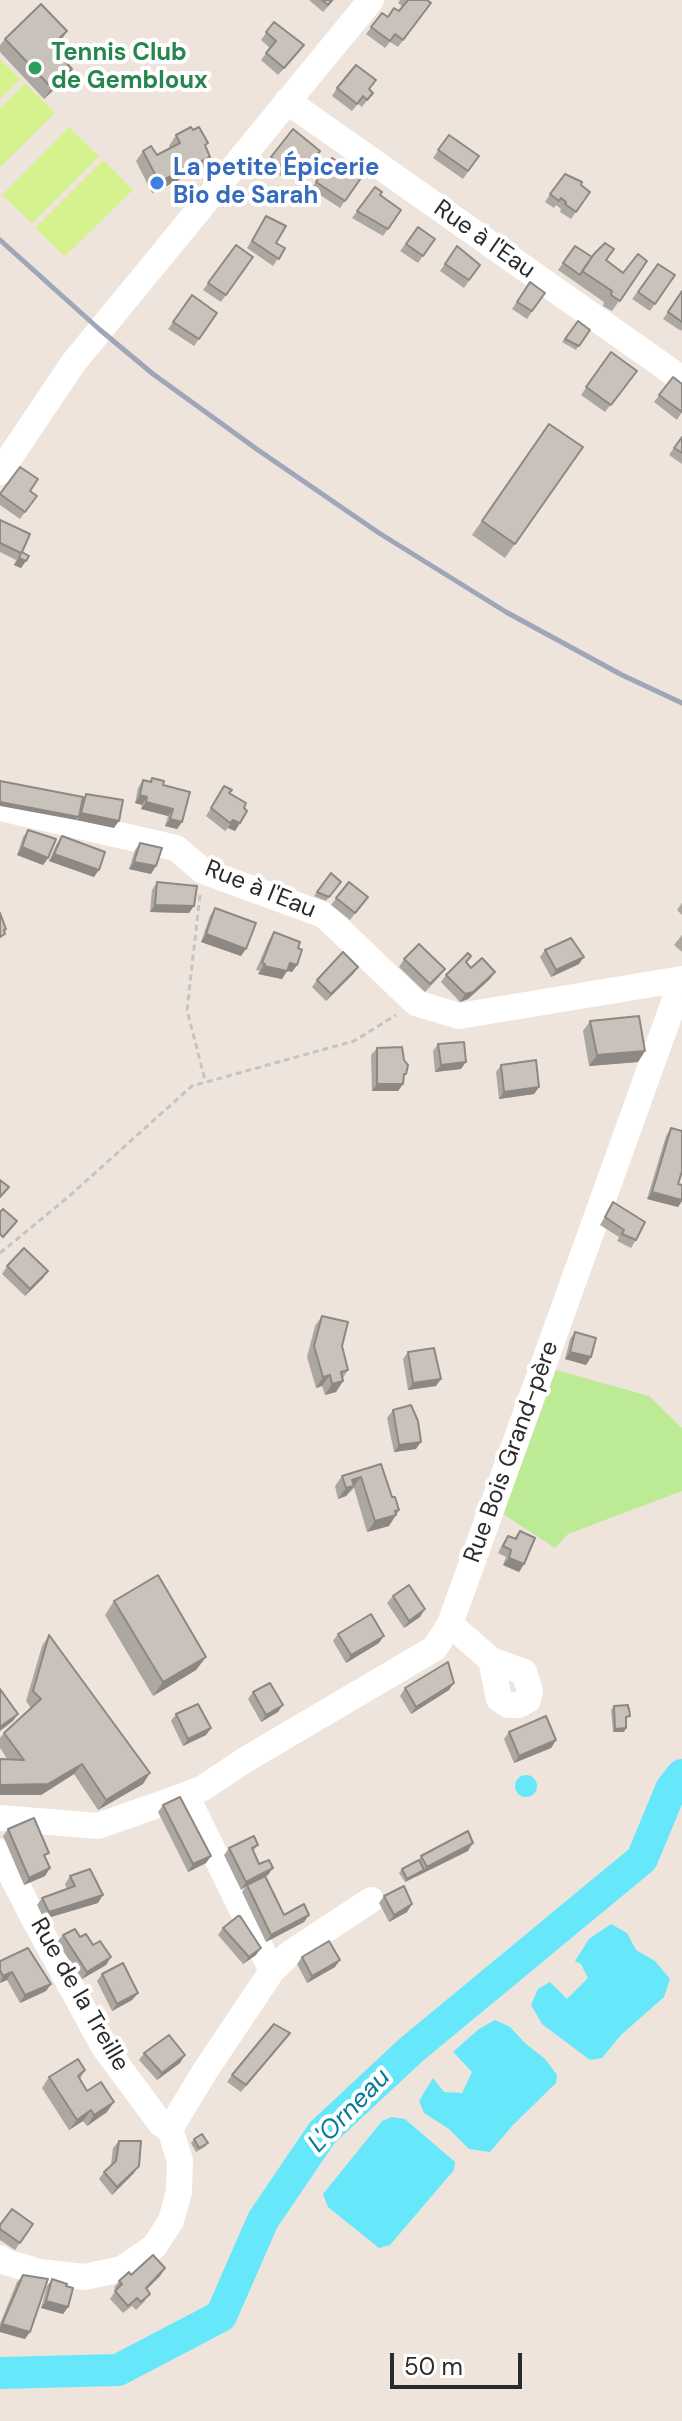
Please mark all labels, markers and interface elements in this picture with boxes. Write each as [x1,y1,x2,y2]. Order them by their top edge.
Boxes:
place label: Tennis Club de Gembloux [51,40,208,96]
marker: Tennis Club de Gembloux [26,59,44,77]
place label: La petite Épicerie Bio de Sarah [173,155,379,211]
marker: La petite Épicerie Bio de Sarah [148,174,166,192]
street label: Rue à l'Eau [428,195,540,285]
street label: Rue à l'Eau [200,855,320,925]
street label: Rue Bois Grand-père [459,1337,565,1567]
street label: Rue de la Treille [23,1913,135,2077]
water label: L'Orneau [302,2063,398,2159]
scale bar [394,2337,526,2387]
text: 50 m [404,2351,463,2382]

